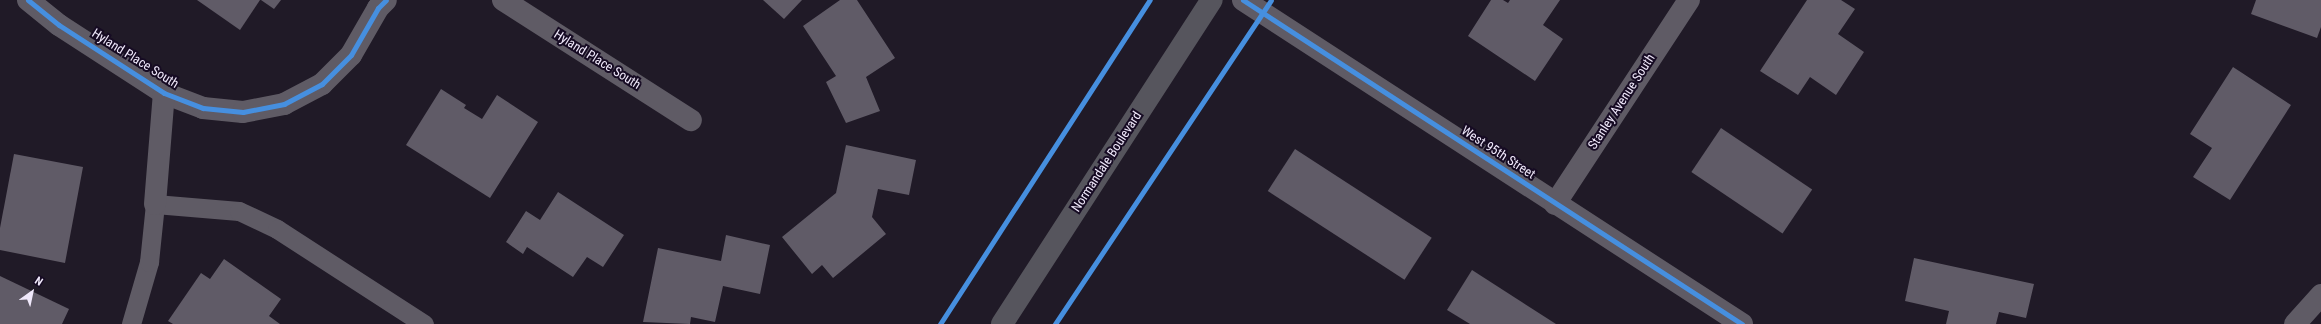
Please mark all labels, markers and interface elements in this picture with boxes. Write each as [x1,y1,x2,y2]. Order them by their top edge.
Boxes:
street label: Hyland Place South [89,26,181,92]
street label: Hyland Place South [551,27,643,93]
street label: Stanley Avenue South [1585,51,1659,153]
street label: Normandale Boulevard [1069,109,1145,215]
street label: West 95th Street [1458,123,1538,183]
north arrow [12,272,52,312]
text: N [32,274,45,289]

